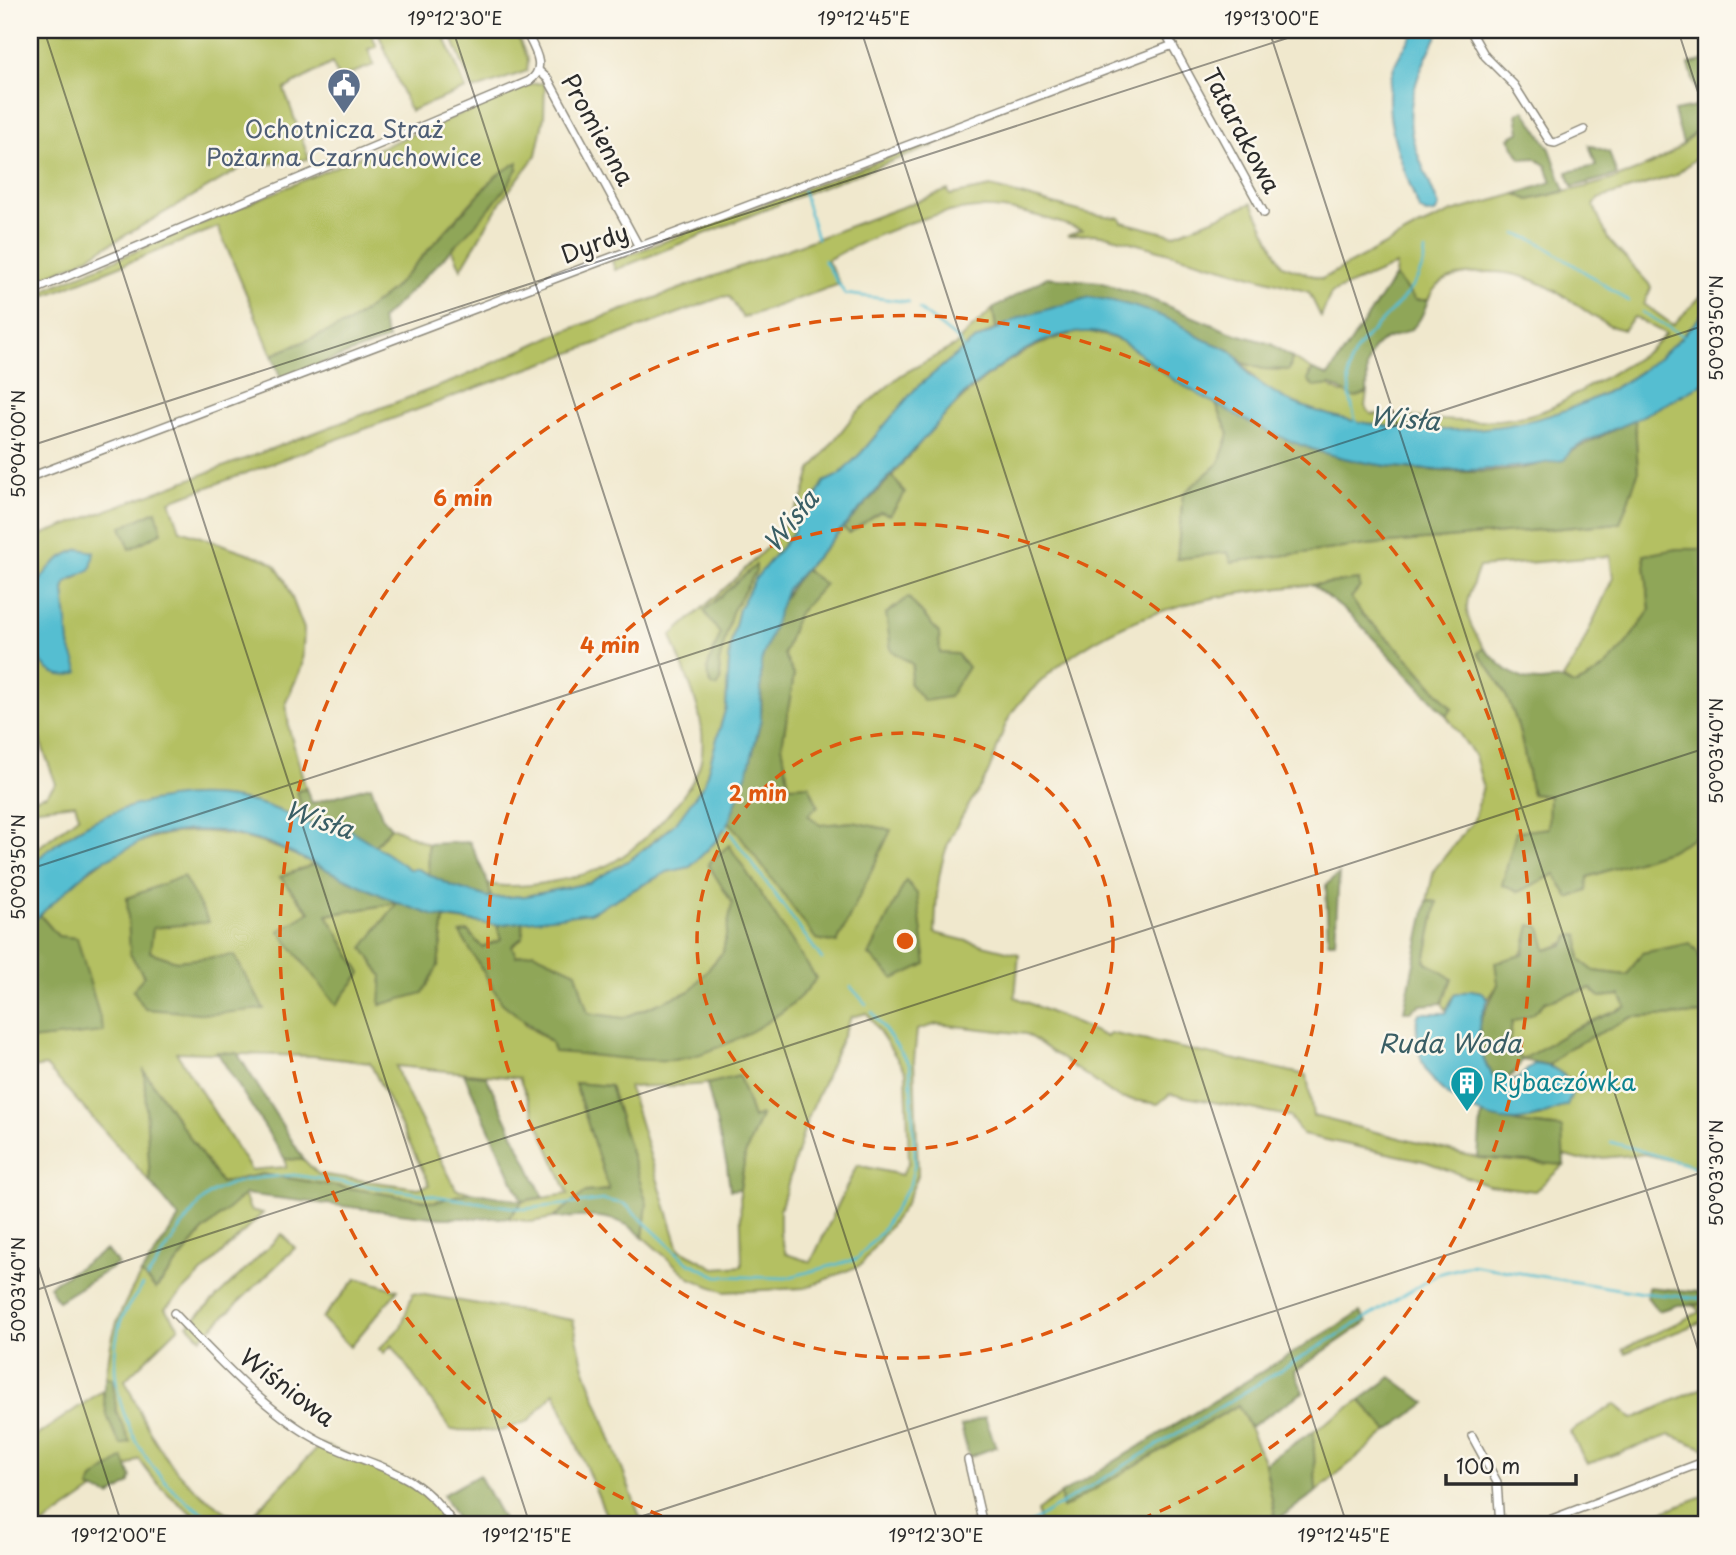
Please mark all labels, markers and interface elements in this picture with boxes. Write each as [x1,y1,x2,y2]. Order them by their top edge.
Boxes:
text: 19°12'30"E [407,4,503,31]
text: 19°12'45"E [818,4,910,31]
text: 19°13'00"E [1224,4,1320,31]
street label: Tatarakowa [1195,61,1291,199]
public building icon: Ochotnicza Straż Pożarna Czarnuchowice [325,66,363,115]
street label: Promienna [553,66,644,192]
place label: Ochotnicza Straż Pożarna Czarnuchowice [206,110,482,174]
street label: Dyrdy [555,213,634,272]
text: 50°03'50"N [1702,275,1729,381]
text: 50°04'00"N [4,390,31,498]
water label: Wisła [1368,395,1443,440]
water label: Wisła [753,480,828,560]
text: 6 min [433,481,493,513]
text: 4 min [580,628,640,660]
text: 50°03'40"N [1702,698,1729,804]
text: 2 min [729,776,787,808]
water label: Wisła [280,789,360,848]
text: 50°03'50"N [4,814,31,920]
centre of rings [893,929,917,953]
water label: Ruda Woda [1379,1023,1522,1062]
place label: Rybaczówka [1492,1063,1636,1099]
building icon: Rybaczówka [1448,1064,1486,1113]
text: 50°03'30"N [1702,1119,1729,1227]
text: 50°03'40"N [4,1237,31,1343]
street label: Wiśniowa [233,1339,344,1434]
scale bar [1446,1443,1575,1487]
text: 100 m [1456,1449,1520,1481]
text: 19°12'00"E [71,1521,167,1548]
text: 19°12'15"E [482,1521,572,1548]
text: 19°12'30"E [888,1521,984,1548]
text: 19°12'45"E [1298,1521,1390,1548]

